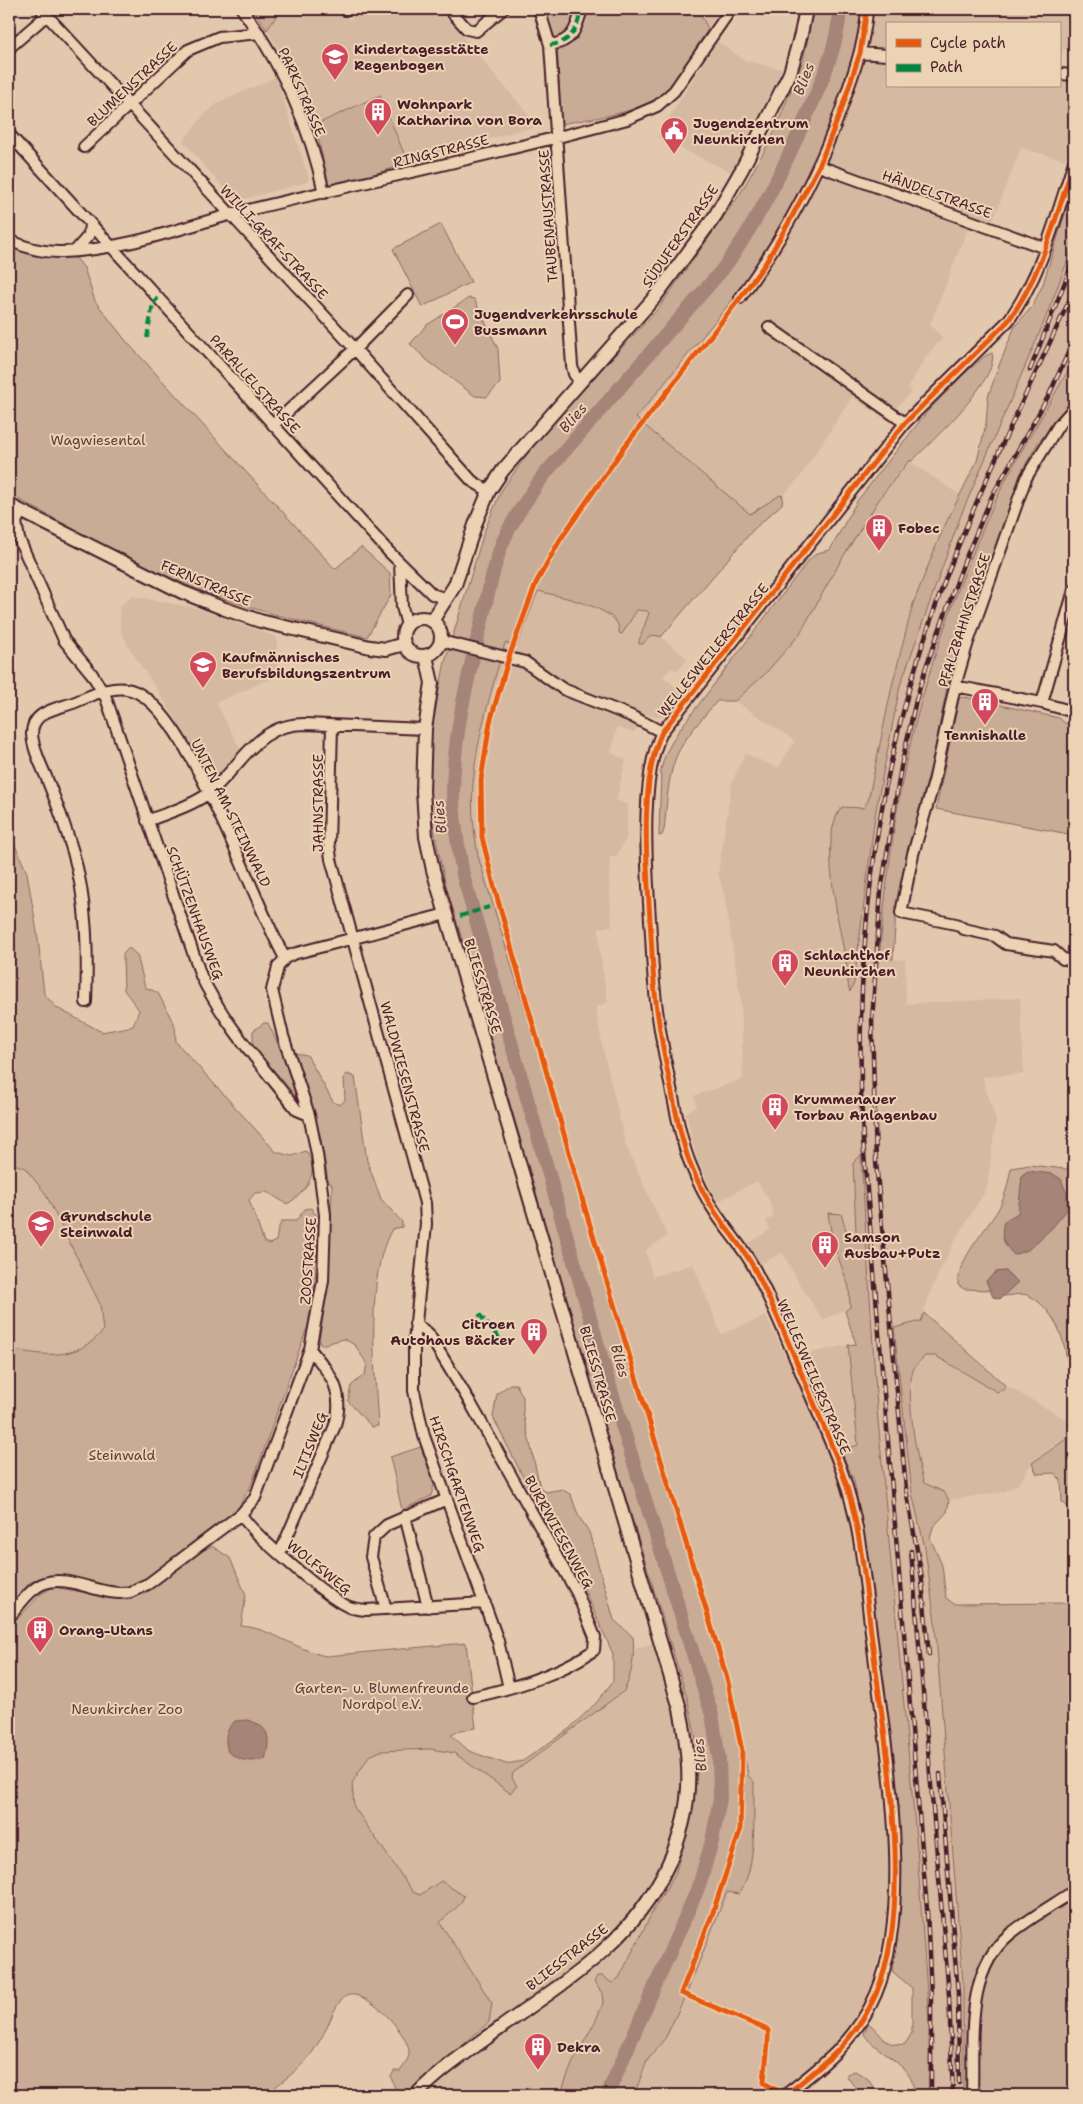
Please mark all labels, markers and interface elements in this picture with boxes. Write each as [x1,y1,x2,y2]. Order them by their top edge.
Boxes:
legend [886,22,1060,88]
text: Cycle path [930,33,1006,53]
street label: BLUMENSTRASSE [83,37,181,130]
place label: Kindertagesstätte Regenbogen [354,40,489,74]
school or university icon: Kindertagesstätte Regenbogen [320,42,350,81]
street label: PARKSTRASSE [274,45,330,140]
text: Path [930,57,963,77]
water label: Blies [789,60,819,98]
place label: Wohnpark Katharina von Bora [397,95,542,129]
building icon: Wohnpark Katharina von Bora [363,97,393,136]
place label: Jugendzentrum Neunkirchen [693,114,809,148]
public building icon: Jugendzentrum Neunkirchen [659,116,689,155]
street label: RINGSTRASSE [391,130,491,172]
street label: TAUBENAUSTRASSE [534,149,562,283]
street label: HÄNDELSTRASSE [880,166,995,222]
street label: WILLI-GRAF-STRASSE [216,181,332,303]
street label: SÜDUFERSTRASSE [638,181,722,291]
place label: Jugendverkehrsschule Bussmann [474,305,638,339]
sports icon: Jugendverkehrsschule Bussmann [440,307,470,346]
street label: PARALLELSTRASSE [206,331,304,437]
water label: Blies [554,399,592,437]
park label: Wagwiesental [51,431,146,449]
building icon: Fobec [864,513,894,552]
place label: Fobec [898,519,940,537]
street label: PFALZBAHNSTRASSE [934,550,994,689]
street label: FERNSTRASSE [158,556,254,610]
street label: WELLESWEILERSTRASSE [653,579,773,721]
place label: Kaufmännisches Berufsbildungszentrum [222,648,391,682]
school or university icon: Kaufmännisches Berufsbildungszentrum [188,650,218,689]
building icon: Tennishalle [970,687,1000,726]
place label: Tennishalle [944,726,1026,744]
street label: UNTEN AM STEINWALD [187,736,275,890]
street label: JAHNSTRASSE [309,753,327,852]
water label: Blies [428,799,452,835]
street label: SCHÜTZENHAUSWEG [162,844,228,983]
street label: BLIESSTRASSE [460,936,506,1036]
place label: Schlachthof Neunkirchen [804,946,896,980]
building icon: Schlachthof Neunkirchen [770,948,800,987]
street label: WALDWIESENSTRASSE [376,999,434,1155]
place label: Krummenauer Torbau Anlagenbau [794,1090,937,1124]
building icon: Krummenauer Torbau Anlagenbau [760,1092,790,1131]
place label: Grundschule Steinwald [60,1207,152,1241]
school or university icon: Grundschule Steinwald [26,1209,56,1248]
street label: ZOOSTRASSE [296,1216,320,1305]
place label: Samson Ausbau+Putz [844,1228,941,1262]
building icon: Samson Ausbau+Putz [810,1230,840,1269]
street label: WELLESWEILERSTRASSE [773,1297,855,1458]
place label: Citroen Autohaus Bäcker [390,1315,515,1349]
building icon: Citroen Autohaus Bäcker [519,1317,549,1356]
street label: BLIESSTRASSE [576,1324,620,1424]
water label: Blies [606,1342,634,1380]
street label: ILTISWEG [289,1409,332,1481]
street label: HIRSCHGARTENWEG [425,1413,489,1555]
park label: Steinwald [89,1446,155,1464]
street label: BURRWIESENWEG [520,1472,598,1592]
street label: WOLFSWEG [283,1536,355,1599]
building icon: Orang-Utans [25,1615,55,1654]
place label: Orang-Utans [59,1621,153,1639]
park label: Garten- u. Blumenfreunde Nordpol e.V. [295,1679,469,1713]
park label: Neunkircher Zoo [71,1700,183,1718]
water label: Blies [688,1737,712,1773]
street label: BLIESSTRASSE [522,1919,612,1995]
building icon: Dekra [523,2032,553,2071]
place label: Dekra [557,2038,601,2056]

